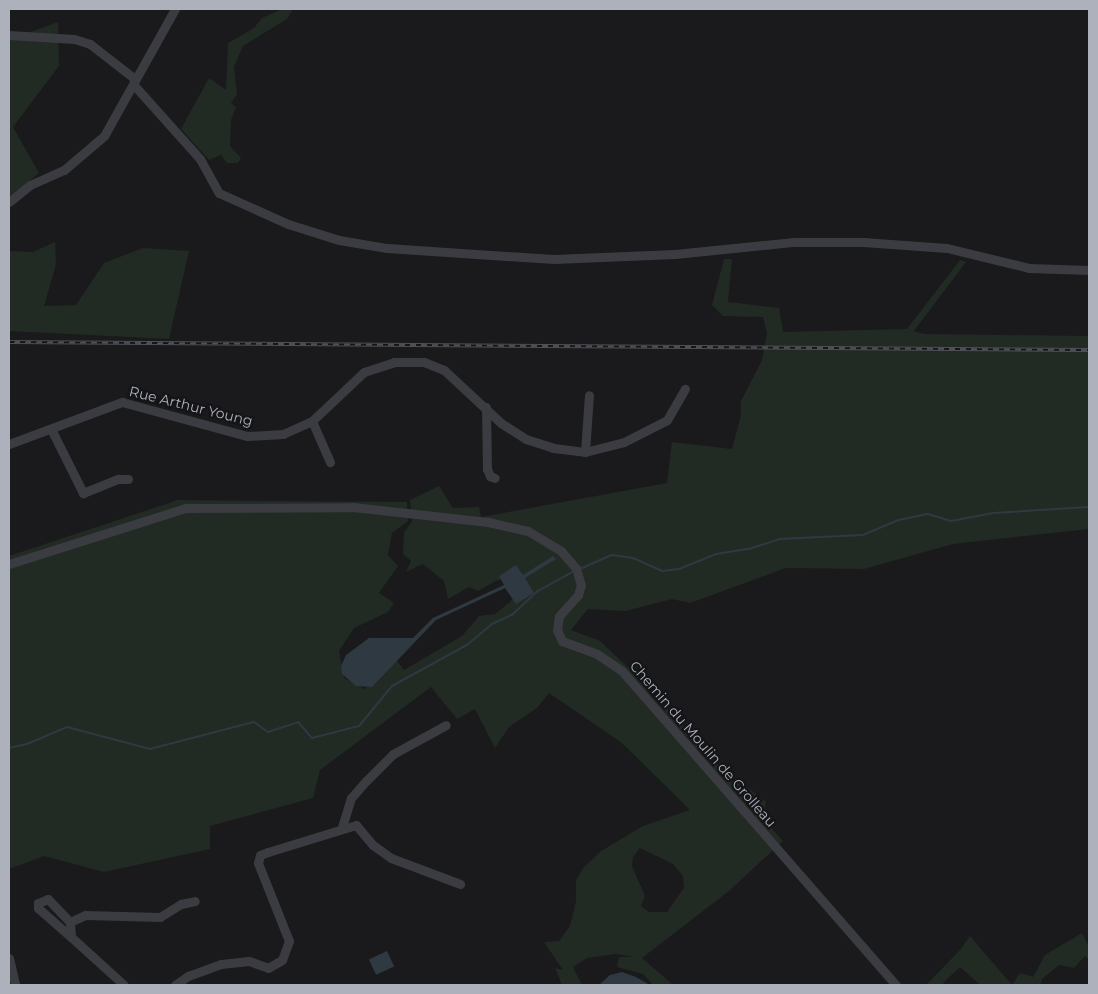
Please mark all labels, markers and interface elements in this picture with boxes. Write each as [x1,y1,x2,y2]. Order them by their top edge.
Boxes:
street label: Rue Arthur Young [128,383,254,429]
street label: Chemin du Moulin de Grolleau [626,658,780,830]

